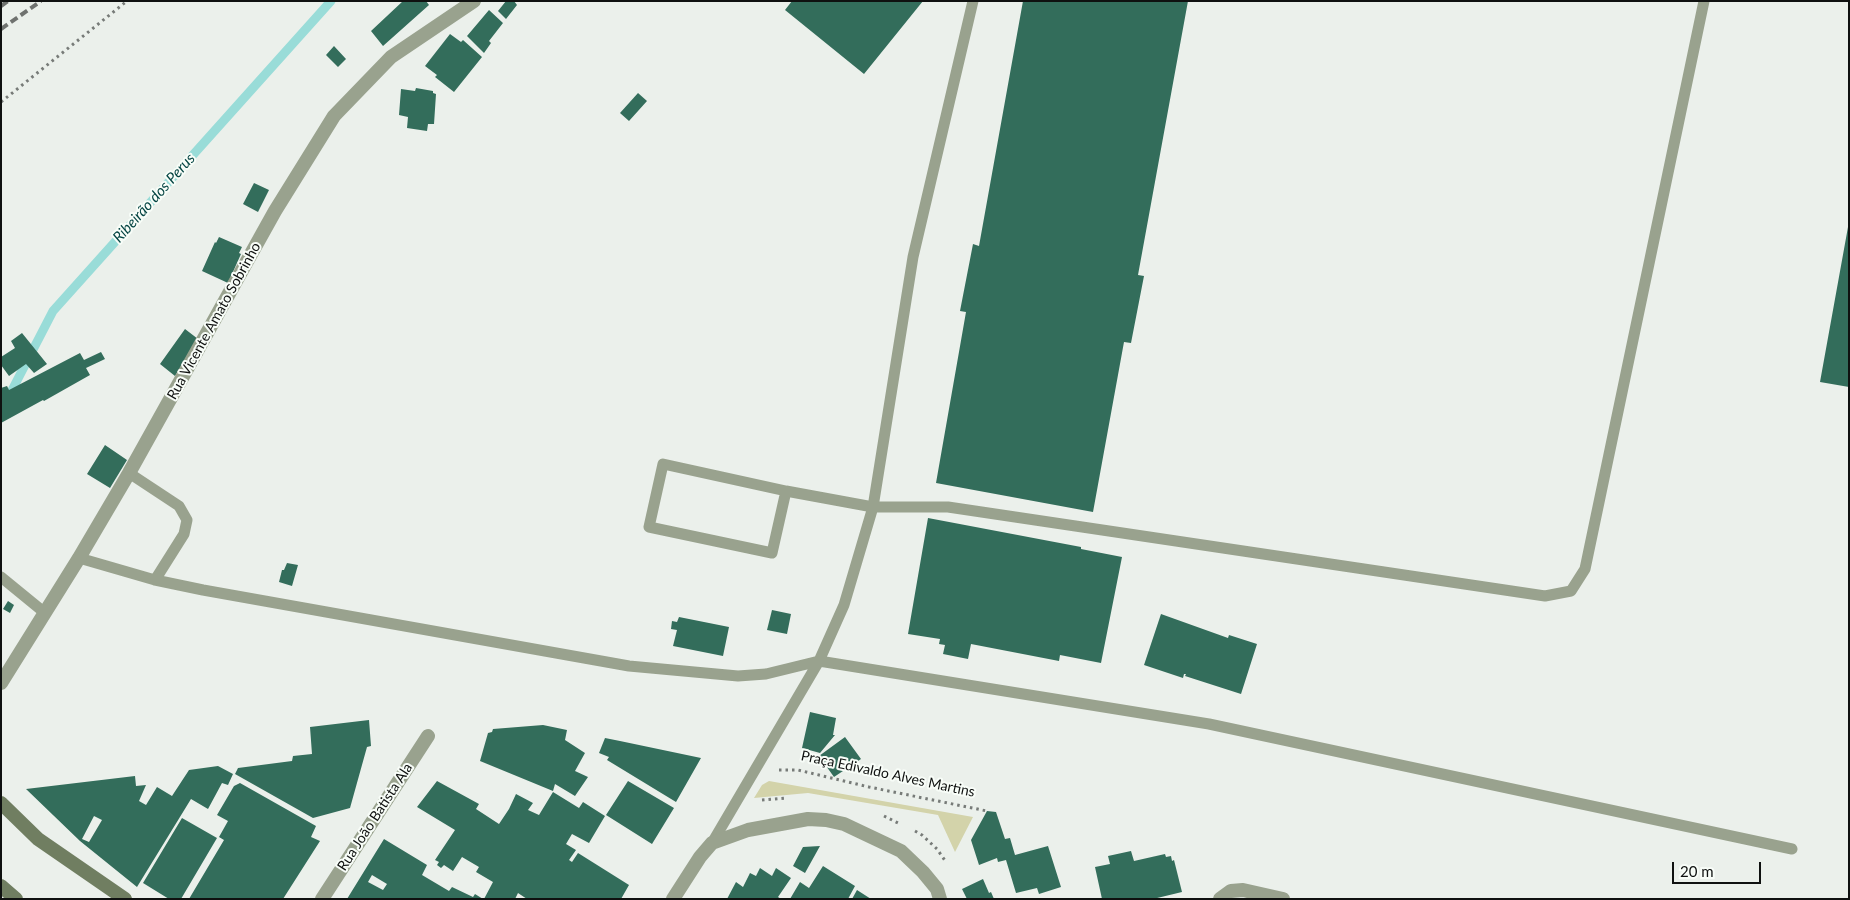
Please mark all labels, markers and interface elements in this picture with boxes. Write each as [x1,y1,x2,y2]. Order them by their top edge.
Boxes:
water label: Ribeirão dos Perus [109,150,199,246]
street label: Rua Vicente Amato Sobrinho [164,240,264,402]
street label: Praça Edivaldo Alves Martins [800,747,976,801]
street label: Rua João Batista Ala [334,760,416,874]
scale bar [1675,852,1764,884]
text: 20 m [1680,862,1714,880]

